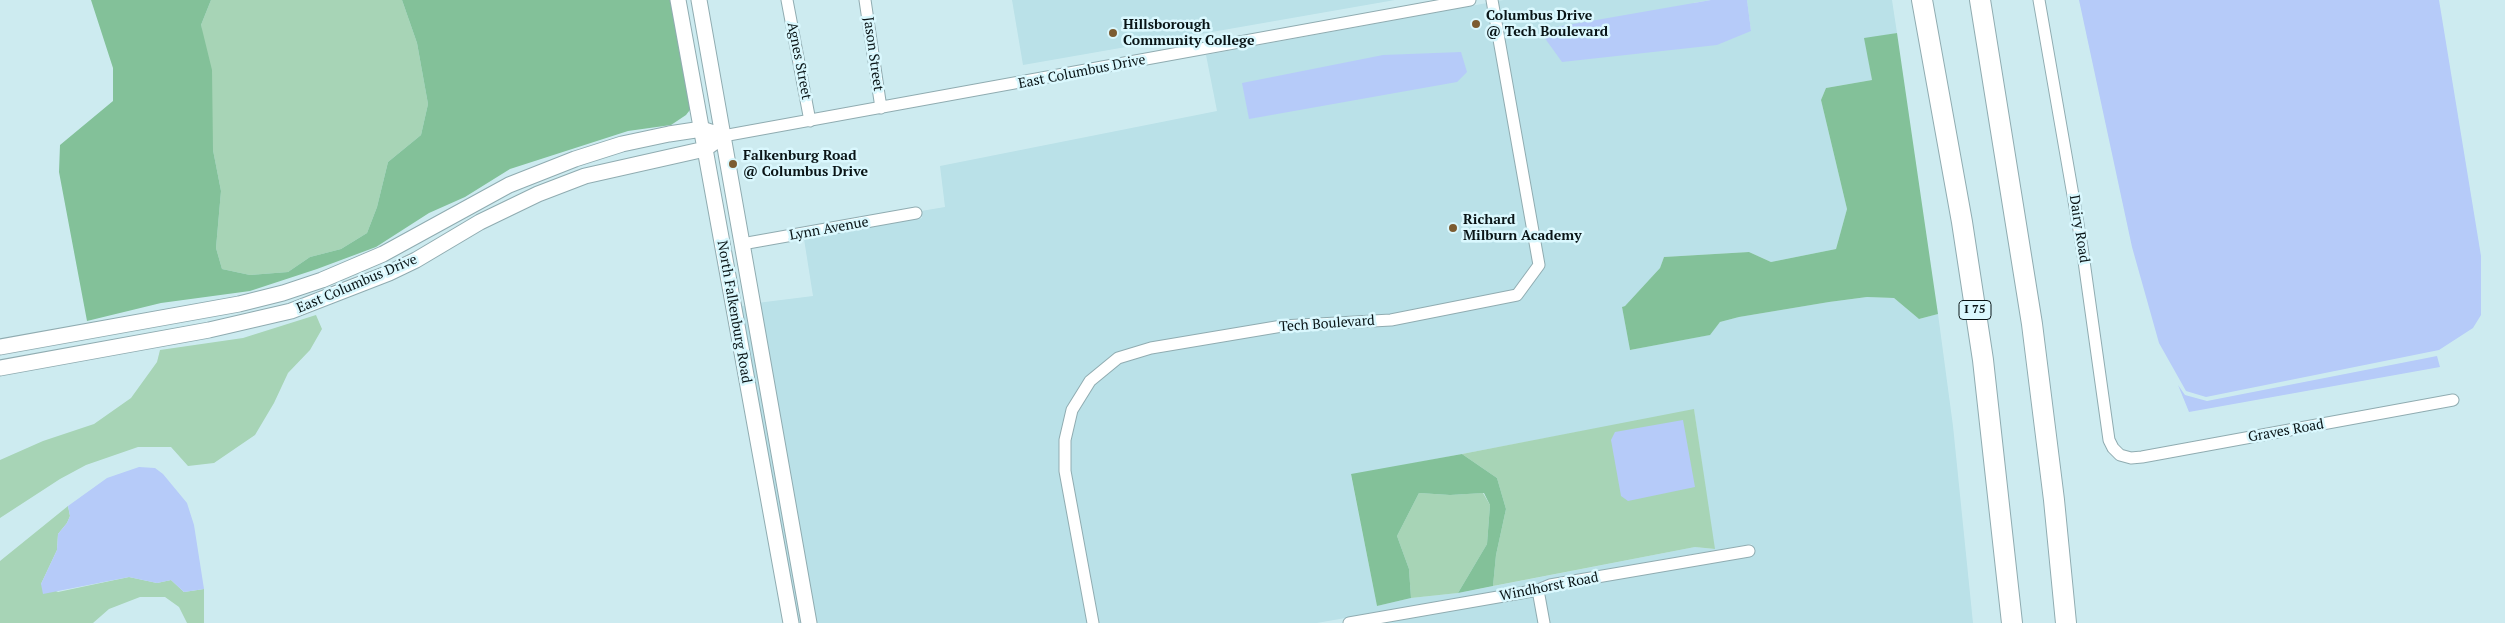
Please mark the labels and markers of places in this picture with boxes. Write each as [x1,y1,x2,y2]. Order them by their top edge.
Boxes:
place label: Columbus Drive @ Tech Boulevard [1486,8,1608,40]
place label: Hillsborough Community College [1123,17,1254,49]
marker: Columbus Drive @ Tech Boulevard [1470,18,1482,30]
marker: Hillsborough Community College [1107,27,1119,39]
place label: Falkenburg Road @ Columbus Drive [743,148,868,180]
marker: Falkenburg Road @ Columbus Drive [727,158,739,170]
place label: Richard Milburn Academy [1463,212,1582,244]
marker: Richard Milburn Academy [1447,222,1459,234]

